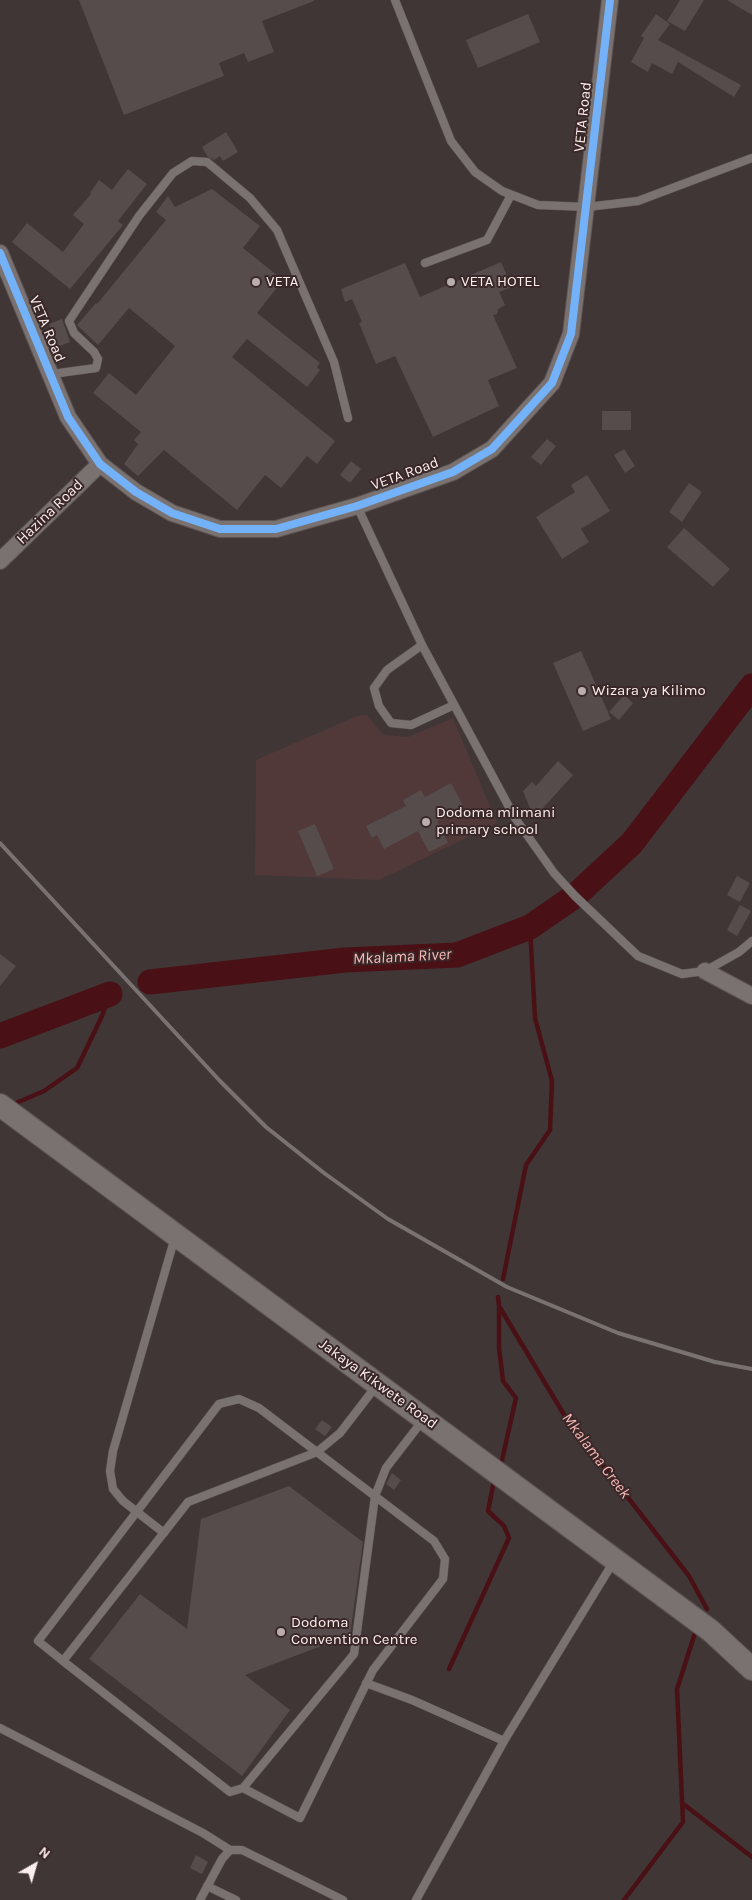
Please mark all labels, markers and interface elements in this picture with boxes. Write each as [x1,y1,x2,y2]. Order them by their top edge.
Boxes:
street label: VETA Road [570,81,596,153]
place label: VETA [266,273,298,291]
place label: VETA HOTEL [461,273,540,291]
marker: VETA [250,276,262,288]
marker: VETA HOTEL [445,276,457,288]
street label: VETA Road [25,293,69,365]
street label: VETA Road [369,453,441,495]
street label: Hazina Road [13,476,87,548]
place label: Wizara ya Kilimo [592,682,706,700]
marker: Wizara ya Kilimo [576,685,588,697]
place label: Dodoma mlimani primary school [436,804,556,839]
marker: Dodoma mlimani primary school [420,816,432,828]
water label: Mkalama River [352,945,452,969]
street label: Jakaya Kikwete Road [315,1335,441,1433]
water label: Mkalama Creek [557,1409,635,1503]
place label: Dodoma Convention Centre [291,1614,417,1649]
marker: Dodoma Convention Centre [275,1626,287,1638]
north arrow [10,1840,60,1890]
text: N [35,1843,54,1863]

